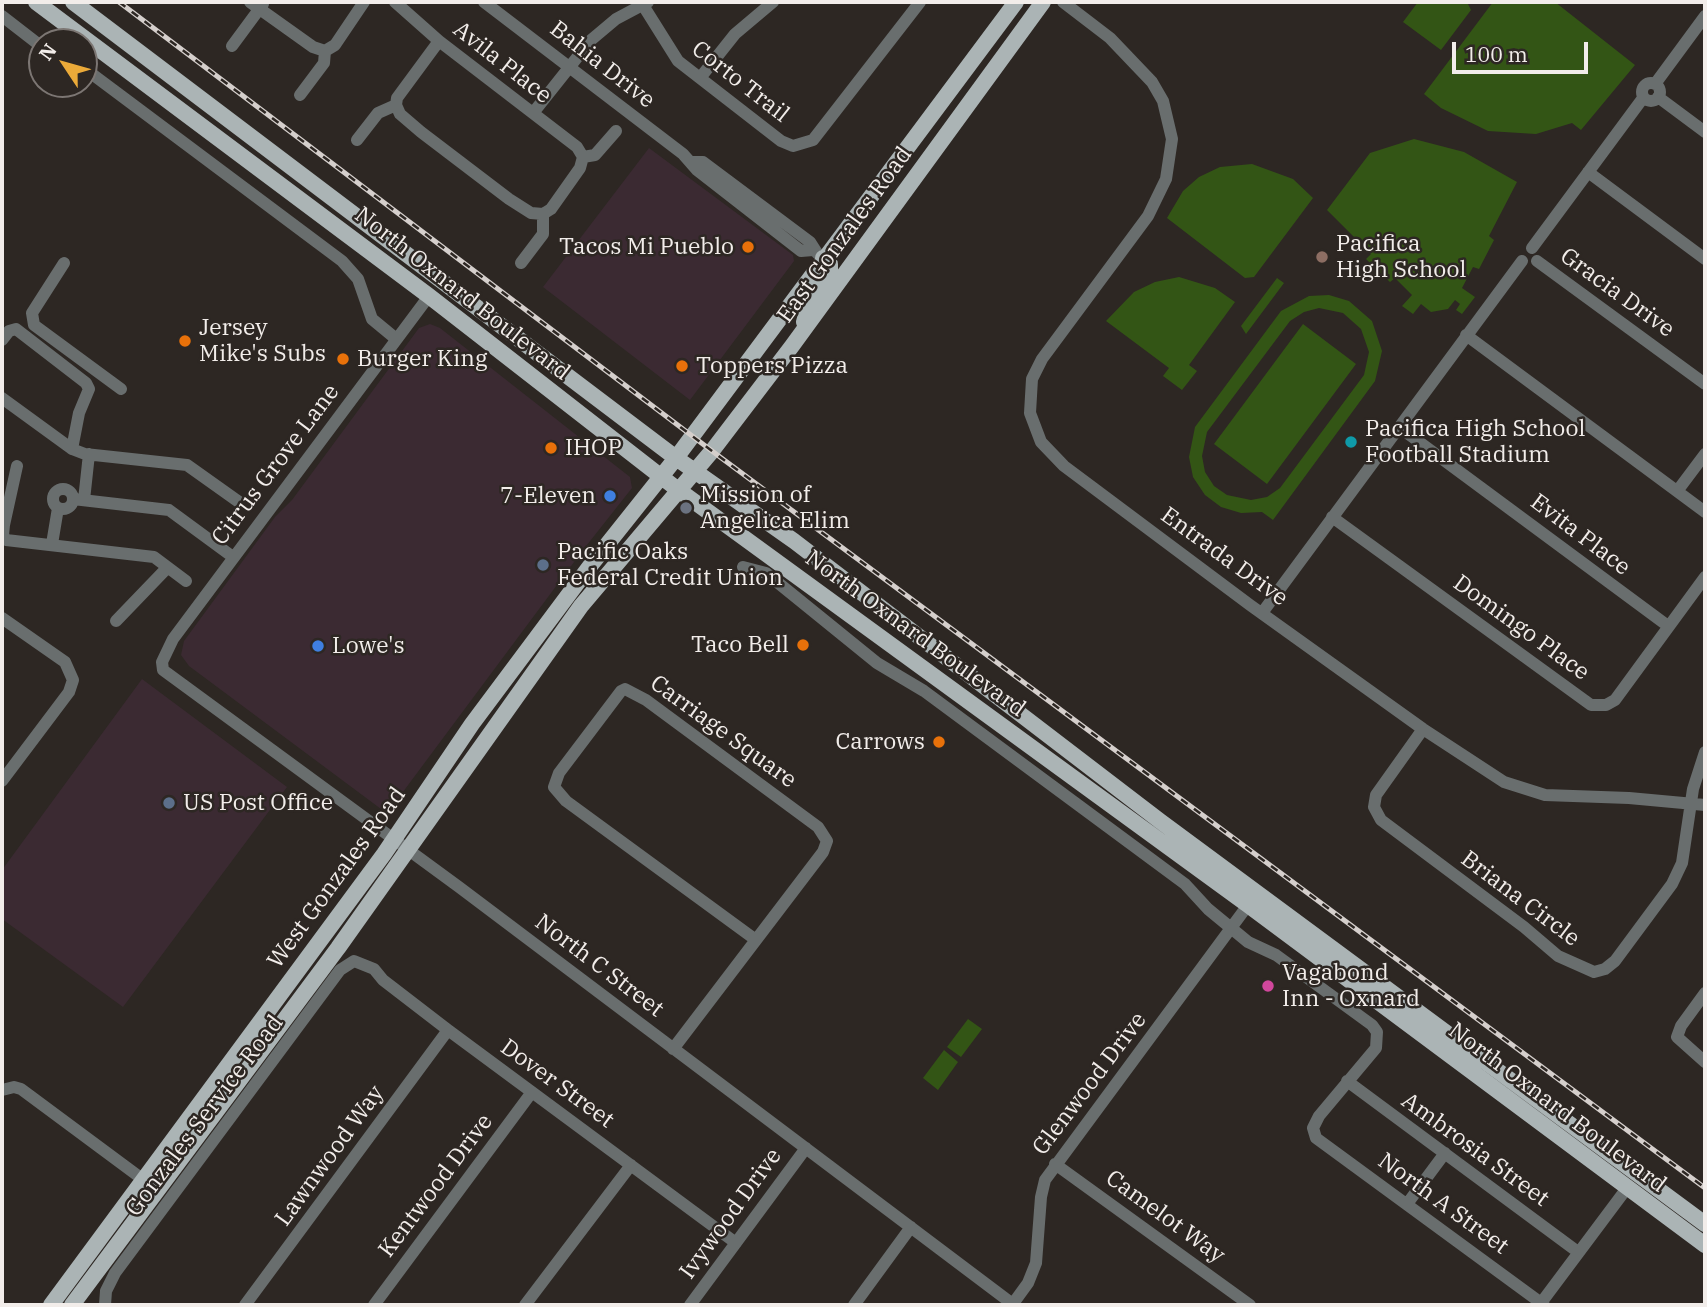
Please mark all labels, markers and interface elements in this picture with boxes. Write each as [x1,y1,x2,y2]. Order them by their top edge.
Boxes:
street label: Bahia Drive [544,15,660,115]
street label: Avila Place [447,16,557,110]
north arrow [28,28,98,98]
scale bar [1455,28,1592,72]
street label: Corto Trail [686,35,794,129]
text: N [34,39,62,65]
text: 100 m [1465,40,1528,68]
street label: East Gonzales Road [772,142,918,328]
street label: North Oxnard Boulevard [349,201,575,387]
place label: Pacifica High School [1336,230,1466,284]
place label: Tacos Mi Pueblo [559,233,734,261]
marker: Tacos Mi Pueblo [740,239,756,255]
street label: Gracia Drive [1555,242,1679,344]
marker: Pacifica High School [1314,249,1330,265]
place label: Jersey Mike's Subs [199,314,326,368]
marker: Jersey Mike's Subs [177,333,193,349]
place label: Burger King [357,345,488,373]
marker: Burger King [335,351,351,367]
place label: Toppers Pizza [696,352,848,380]
marker: Toppers Pizza [674,358,690,374]
street label: Citrus Grove Lane [207,379,345,551]
place label: Pacifica High School Football Stadium [1365,415,1585,469]
place label: IHOP [565,434,622,462]
marker: Pacifica High School Football Stadium [1343,434,1359,450]
marker: IHOP [543,440,559,456]
place label: Mission of Angelica Elim [700,481,850,535]
place label: 7-Eleven [500,482,596,510]
marker: 7-Eleven [602,488,618,504]
street label: Evita Place [1525,488,1635,582]
marker: Mission of Angelica Elim [678,500,694,516]
street label: Entrada Drive [1155,502,1293,612]
place label: Pacific Oaks Federal Credit Union [557,538,783,592]
street label: North Oxnard Boulevard [799,545,1031,723]
marker: Pacific Oaks Federal Credit Union [535,557,551,573]
street label: Domingo Place [1448,569,1594,687]
place label: Taco Bell [691,631,789,659]
place label: Lowe's [332,632,405,660]
marker: Taco Bell [795,637,811,653]
marker: Lowe's [310,638,326,654]
street label: Carriage Square [645,670,801,794]
place label: Carrows [836,728,925,756]
marker: Carrows [931,734,947,750]
street label: West Gonzales Road [262,782,412,974]
place label: US Post Office [183,789,333,817]
marker: US Post Office [161,795,177,811]
street label: Briana Circle [1455,845,1585,953]
street label: North C Street [529,909,669,1023]
place label: Vagabond Inn - Oxnard [1282,959,1420,1013]
marker: Vagabond Inn - Oxnard [1260,978,1276,994]
street label: Glenwood Drive [1027,1007,1153,1161]
street label: Gonzales Service Road [120,1010,290,1222]
street label: North Oxnard Boulevard [1443,1017,1671,1199]
street label: Dover Street [495,1034,619,1134]
street label: Lawnwood Way [270,1080,390,1232]
street label: Ambrosia Street [1396,1087,1554,1213]
street label: Kentwood Drive [373,1109,499,1263]
street label: Ivywood Drive [674,1143,788,1285]
street label: North A Street [1372,1147,1514,1261]
street label: Camelot Way [1100,1165,1230,1269]

